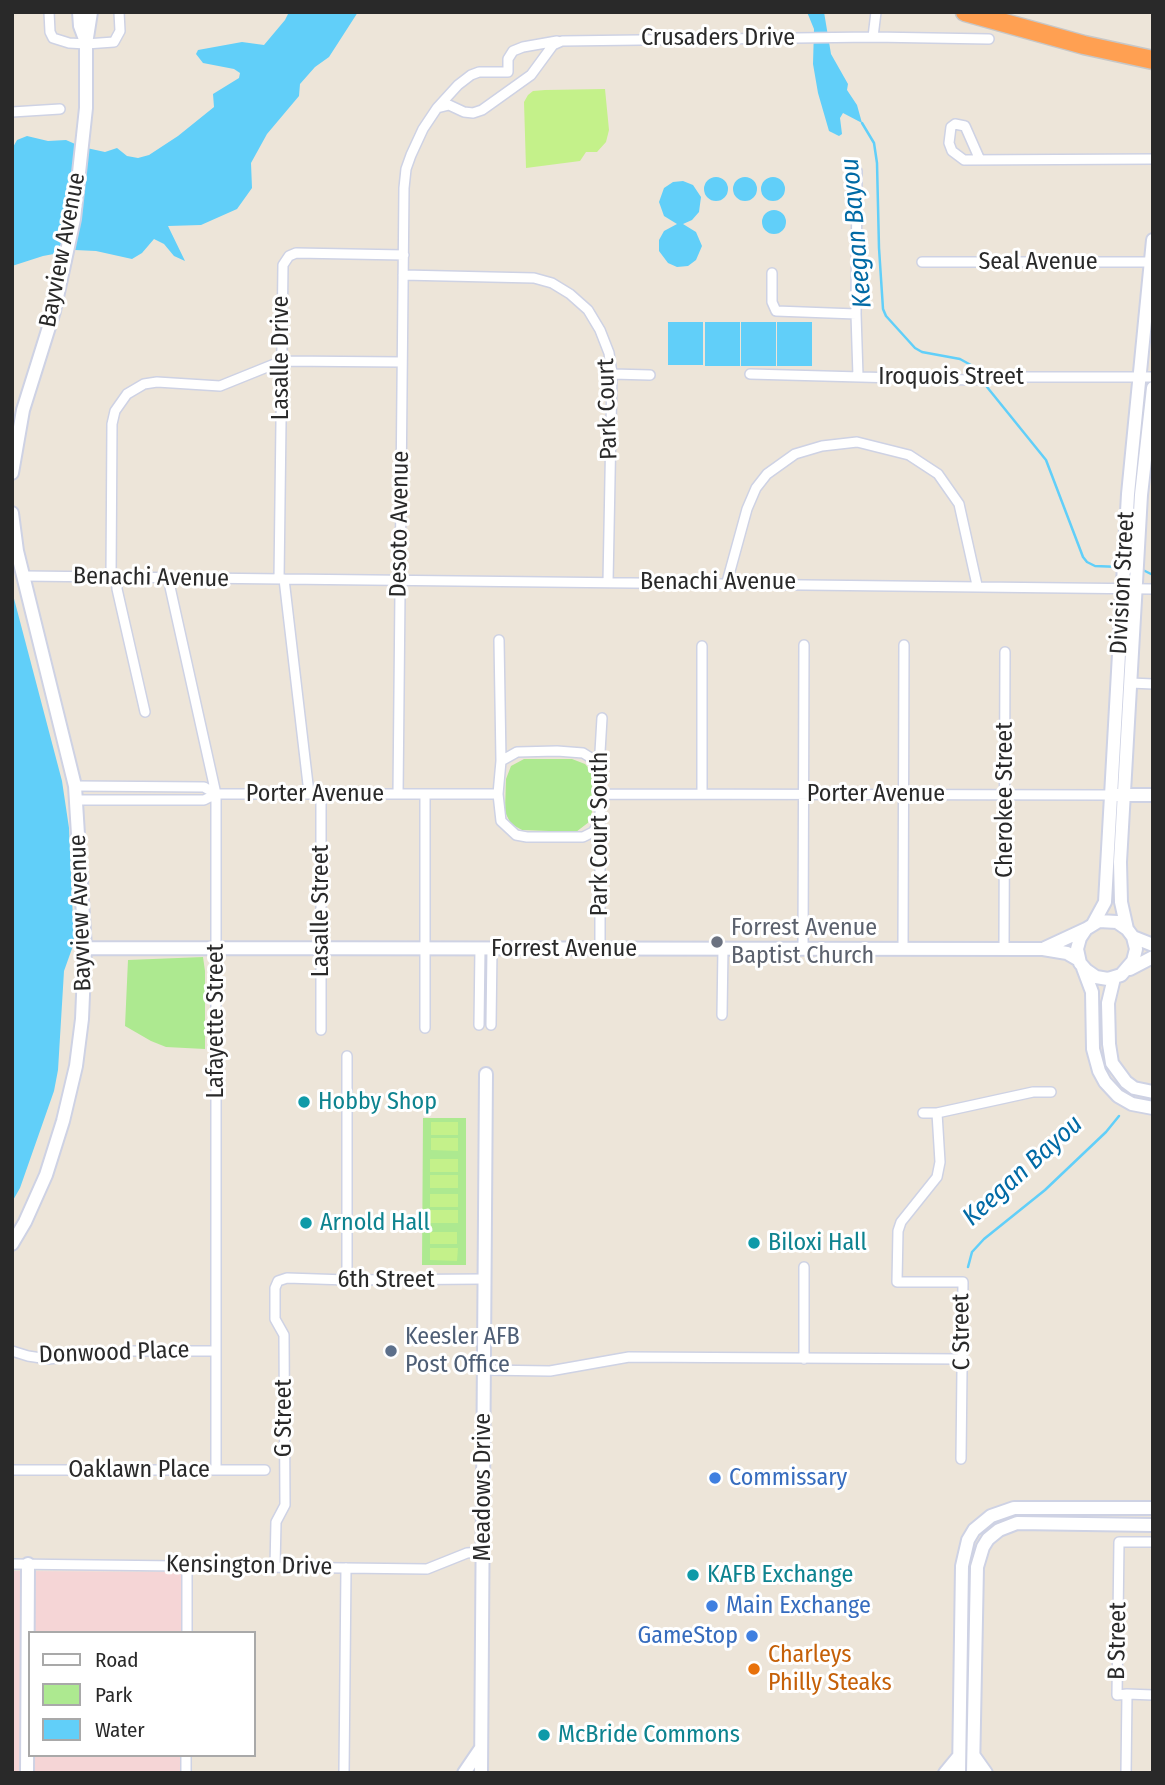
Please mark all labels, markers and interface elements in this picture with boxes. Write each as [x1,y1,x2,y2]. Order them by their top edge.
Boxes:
street label: Crusaders Drive [641,24,795,52]
water label: Keegan Bayou [835,157,879,309]
street label: Bayview Avenue [34,170,92,330]
street label: Seal Avenue [978,248,1098,276]
street label: Lasalle Drive [267,296,295,420]
street label: Park Court [592,358,624,460]
street label: Iroquois Street [878,363,1024,391]
street label: Desoto Avenue [384,450,416,598]
street label: Division Street [1105,511,1141,655]
street label: Benachi Avenue [73,562,229,594]
street label: Benachi Avenue [640,568,796,596]
street label: Cherokee Street [991,722,1019,878]
street label: Park Court South [586,752,614,916]
street label: Porter Avenue [246,780,384,808]
street label: Porter Avenue [807,780,945,808]
street label: Bayview Avenue [64,834,98,992]
street label: Lasalle Street [307,845,335,977]
place label: Forrest Avenue Baptist Church [731,914,877,970]
marker: Forrest Avenue Baptist Church [709,934,725,950]
street label: Forrest Avenue [491,935,637,963]
street label: Lafayette Street [202,944,230,1098]
place label: Hobby Shop [318,1088,437,1116]
marker: Hobby Shop [296,1094,312,1110]
water label: Keegan Bayou [957,1109,1089,1233]
place label: Arnold Hall [320,1209,430,1237]
marker: Arnold Hall [298,1215,314,1231]
place label: Biloxi Hall [768,1229,867,1257]
marker: Biloxi Hall [746,1235,762,1251]
street label: 6th Street [337,1266,435,1294]
street label: C Street [947,1293,977,1371]
place label: Keesler AFB Post Office [405,1323,520,1379]
street label: Donwood Place [38,1336,190,1370]
marker: Keesler AFB Post Office [383,1343,399,1359]
street label: G Street [270,1379,298,1457]
street label: Meadows Drive [469,1413,497,1561]
street label: Oaklawn Place [68,1456,210,1484]
place label: Commissary [729,1464,847,1492]
marker: Commissary [707,1470,723,1486]
street label: Kensington Drive [166,1550,332,1582]
place label: KAFB Exchange [707,1561,853,1589]
marker: KAFB Exchange [685,1567,701,1583]
place label: Main Exchange [726,1592,871,1620]
marker: Main Exchange [704,1598,720,1614]
street label: B Street [1103,1602,1133,1680]
place label: GameStop [637,1622,738,1650]
marker: GameStop [744,1628,760,1644]
legend [28,1631,256,1757]
place label: Charleys Philly Steaks [768,1641,892,1697]
text: Road [95,1647,139,1673]
marker: Charleys Philly Steaks [746,1661,762,1677]
text: Park [95,1682,132,1708]
text: Water [95,1717,145,1743]
place label: McBride Commons [558,1721,740,1749]
marker: McBride Commons [536,1727,552,1743]

